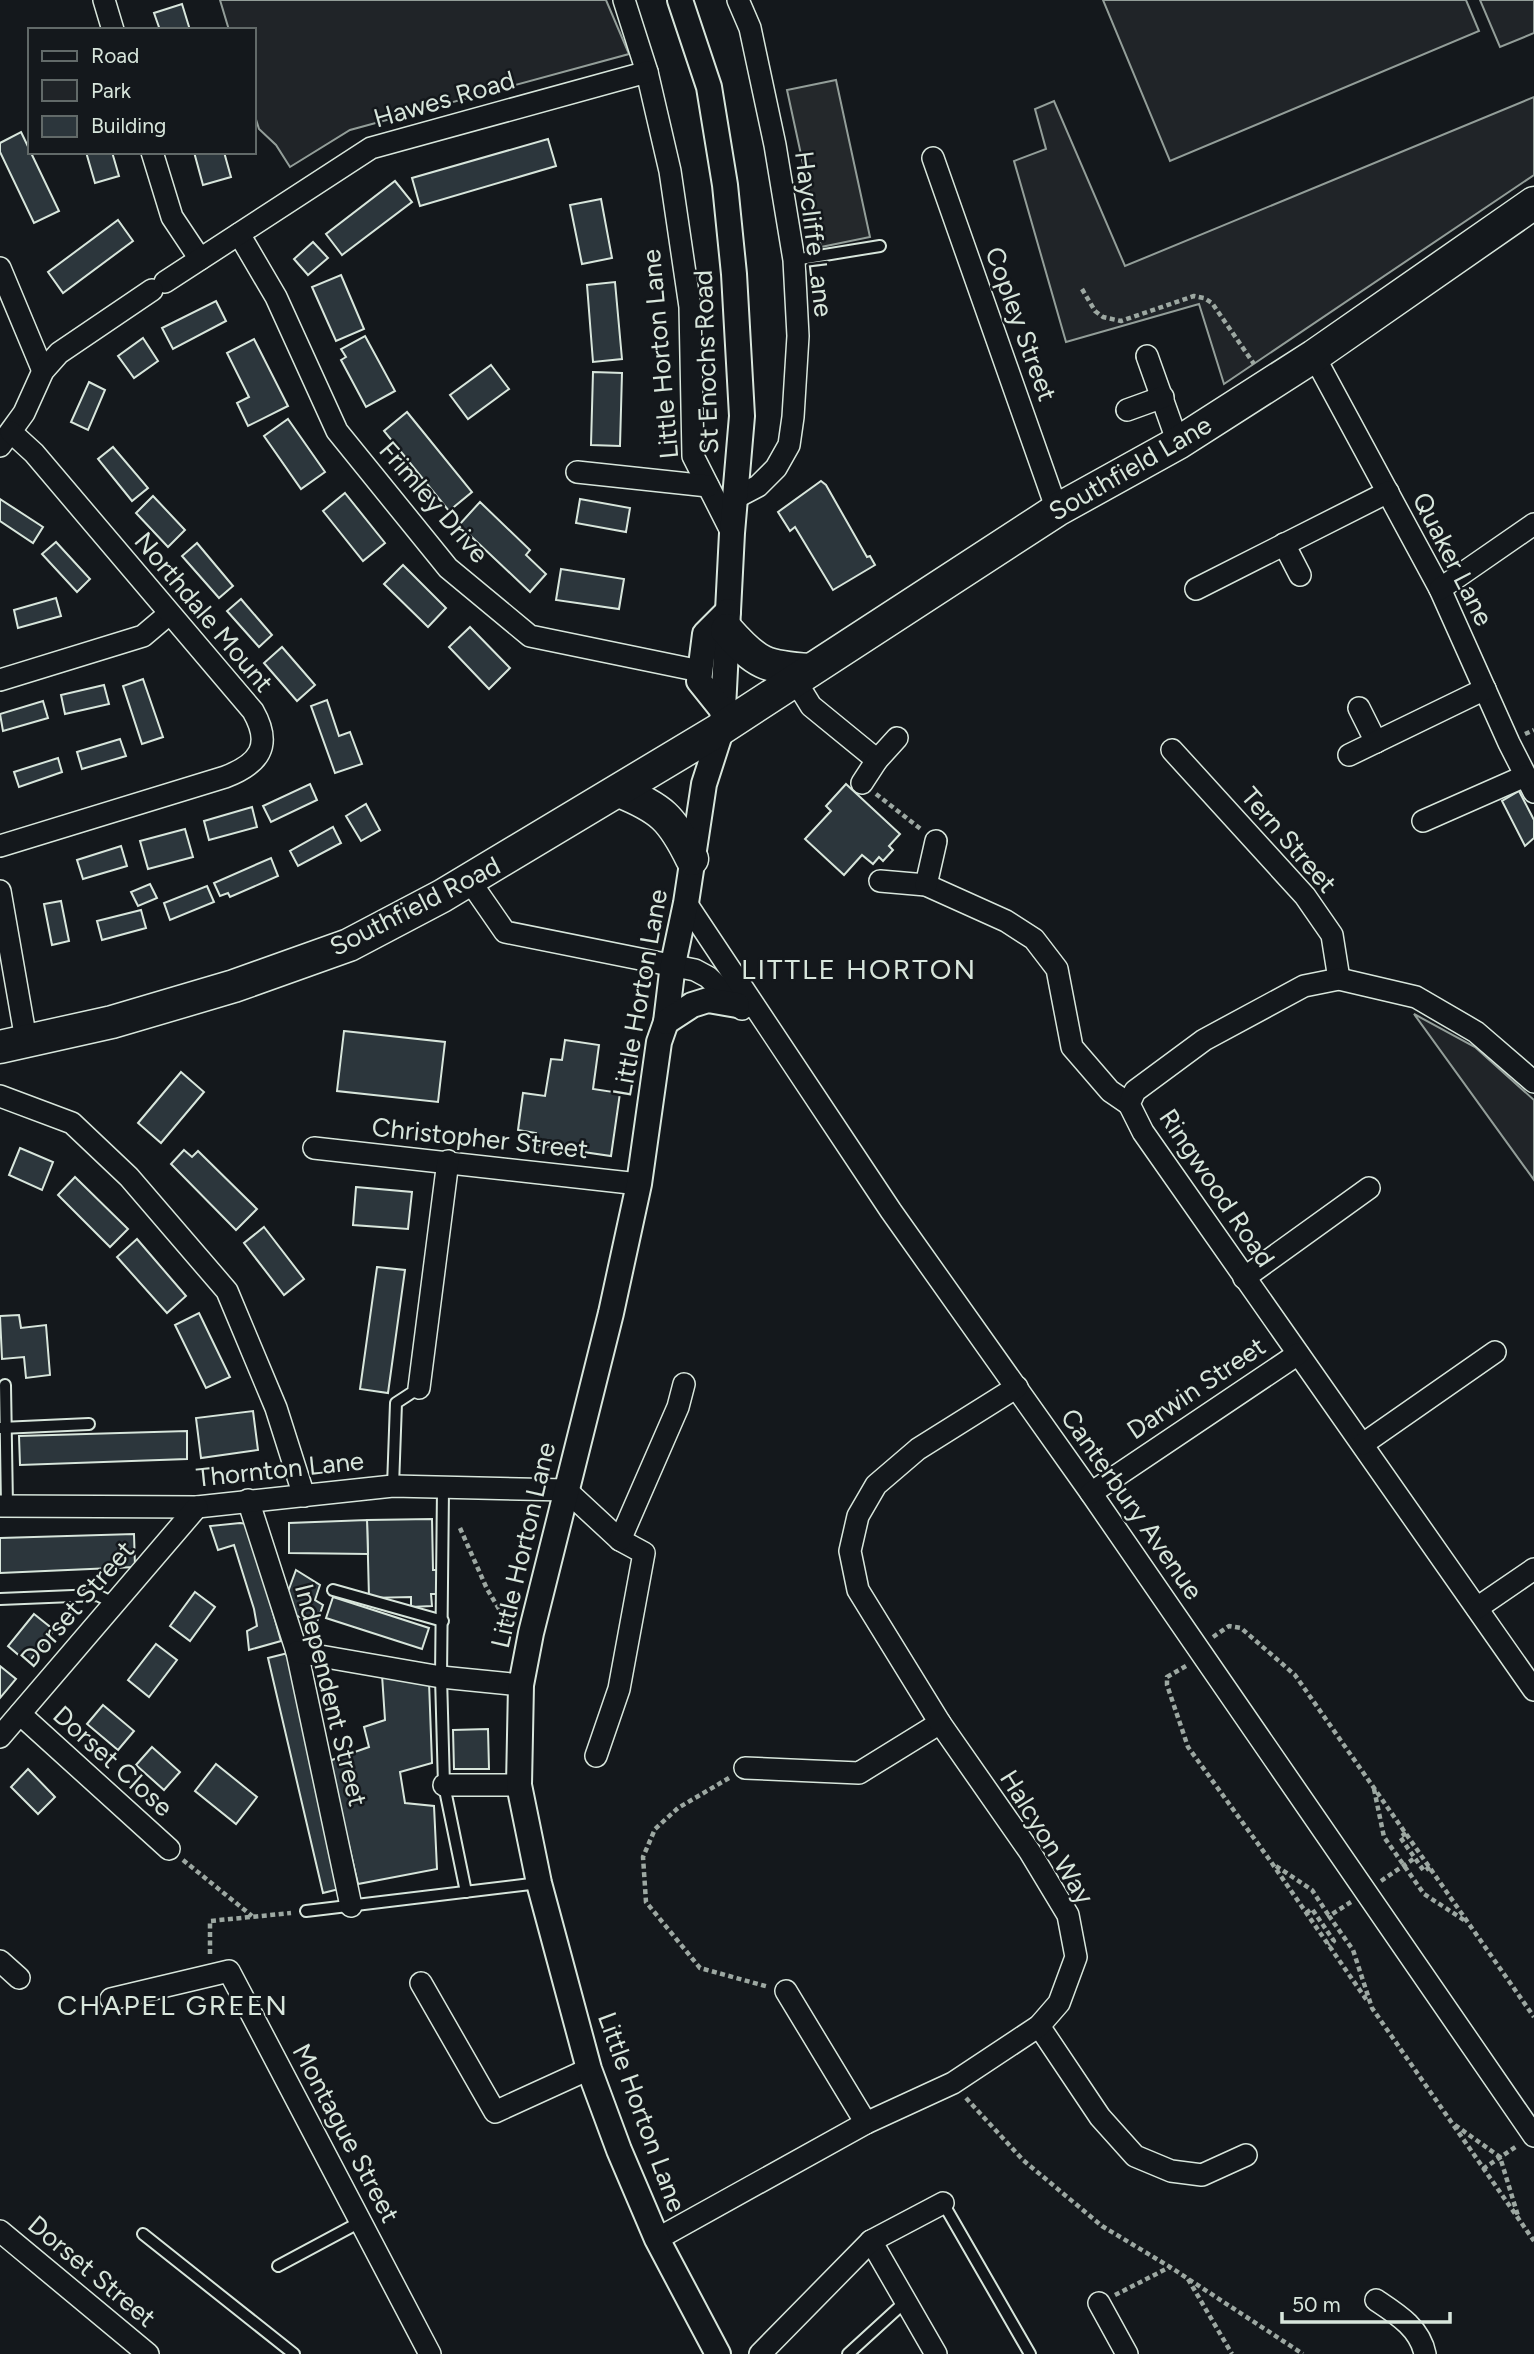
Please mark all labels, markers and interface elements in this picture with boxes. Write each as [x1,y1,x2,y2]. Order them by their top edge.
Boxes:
legend [28,28,256,154]
text: Road [91,43,139,68]
street label: Hawes Road [370,64,518,134]
text: Park [91,78,132,103]
text: Building [91,113,166,138]
street label: Haycliffe Lane [788,149,840,319]
street label: Copley Street [978,243,1064,406]
street label: Little Horton Lane [635,248,685,460]
street label: St Enochs Road [687,269,725,455]
street label: Southfield Lane [1043,408,1217,528]
street label: Frimley Drive [373,435,495,569]
street label: Quaker Lane [1406,487,1500,631]
street label: Northdale Mount [128,525,280,699]
street label: Tern Street [1234,781,1344,899]
street label: Southfield Road [324,849,506,963]
street label: Little Horton Lane [606,887,674,1099]
district label: LITTLE HORTON [741,952,977,986]
street label: Ringwood Road [1152,1103,1282,1273]
street label: Christopher Street [370,1111,590,1165]
street label: Darwin Street [1121,1330,1271,1446]
street label: Canterbury Avenue [1054,1402,1210,1606]
street label: Little Horton Lane [484,1439,562,1651]
street label: Thornton Lane [195,1444,365,1494]
street label: Dorset Street [13,1534,141,1674]
street label: Independent Street [288,1580,374,1810]
street label: Dorset Close [46,1699,180,1823]
street label: Halcyon Way [993,1764,1101,1910]
district label: CHAPEL GREEN [57,1988,289,2022]
street label: Little Horton Lane [591,2008,693,2216]
street label: Montague Street [285,2038,407,2228]
street label: Dorset Street [22,2208,163,2334]
scale bar [1282,2280,1450,2324]
text: 50 m [1292,2292,1341,2317]

